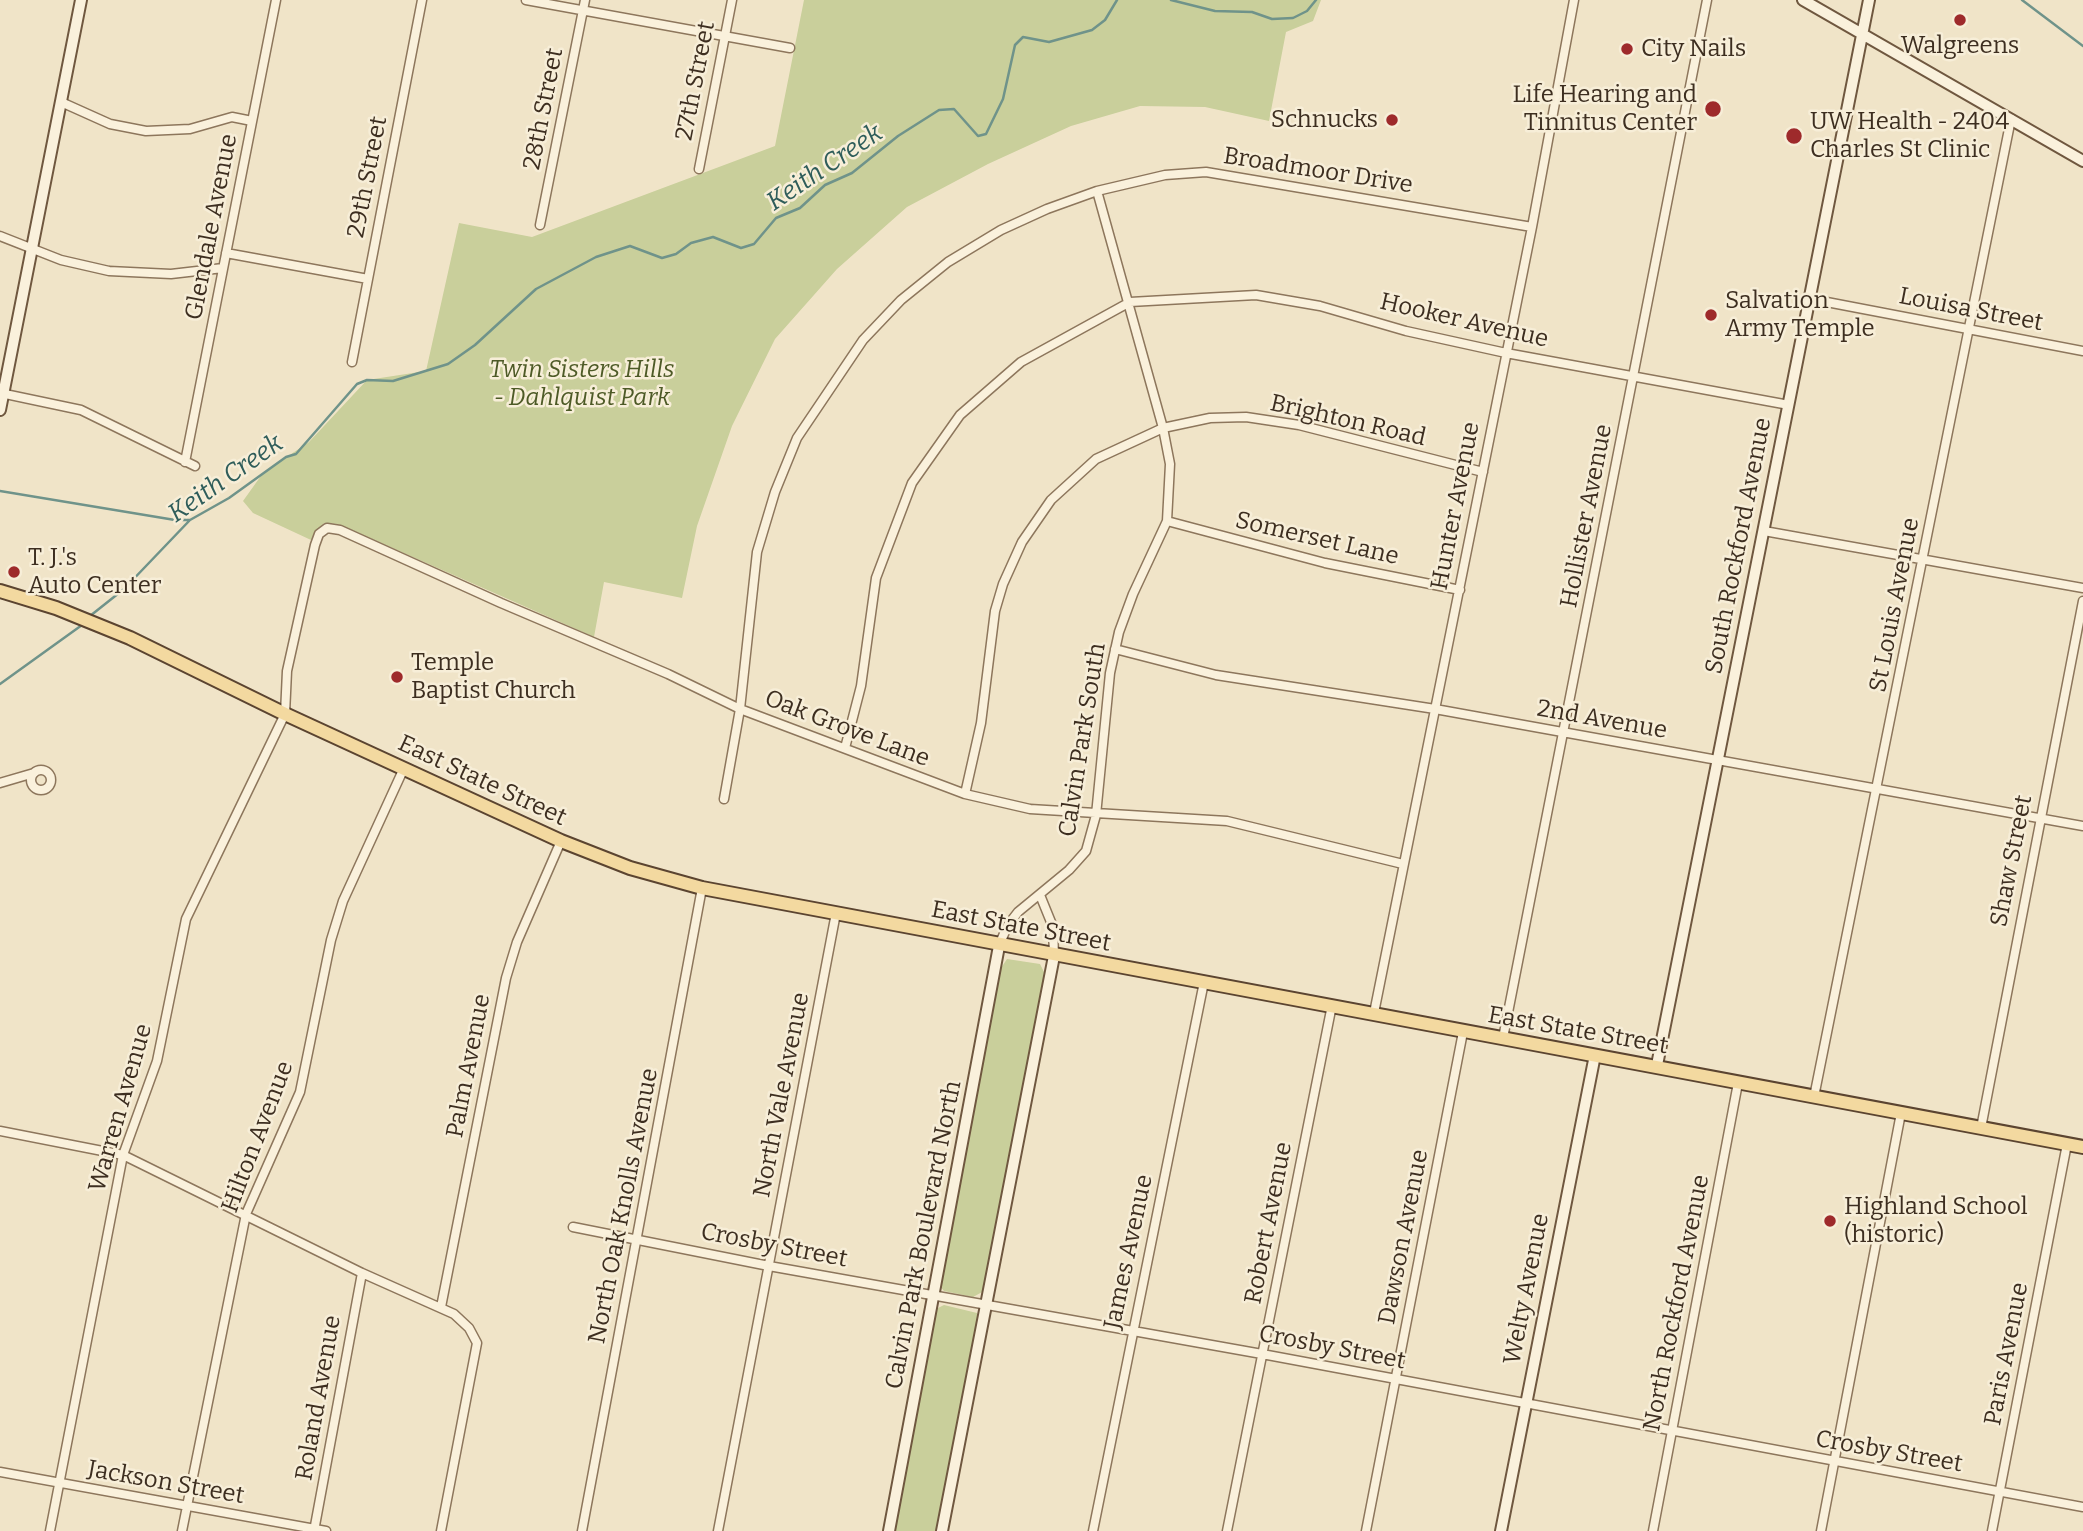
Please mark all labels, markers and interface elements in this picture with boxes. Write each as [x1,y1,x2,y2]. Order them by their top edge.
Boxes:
marker: Walgreens [1952,12,1968,28]
street label: 27th Street [670,19,722,143]
place label: Walgreens [1901,32,2019,60]
place label: City Nails [1641,35,1746,63]
marker: City Nails [1619,41,1635,57]
street label: 28th Street [518,46,570,172]
place label: Life Hearing and Tinnitus Center [1513,81,1697,137]
marker: Life Hearing and Tinnitus Center [1703,99,1723,119]
place label: Schnucks [1271,106,1378,134]
place label: UW Health - 2404 Charles St Clinic [1810,108,2009,164]
marker: Schnucks [1384,112,1400,128]
street label: 29th Street [342,114,394,240]
water label: Keith Creek [761,118,889,218]
marker: UW Health - 2404 Charles St Clinic [1784,126,1804,146]
street label: Glendale Avenue [180,132,244,322]
street label: Broadmoor Drive [1221,142,1415,200]
street label: Louisa Street [1897,282,2045,338]
place label: Salvation Army Temple [1725,287,1875,343]
street label: Hooker Avenue [1377,288,1551,354]
marker: Salvation Army Temple [1703,307,1719,323]
park label: Twin Sisters Hills - Dahlquist Park [490,356,674,412]
street label: Brighton Road [1267,389,1429,453]
street label: South Rockford Avenue [1700,415,1778,677]
street label: Hunter Avenue [1426,420,1486,592]
street label: Hollister Avenue [1555,422,1619,610]
water label: Keith Creek [163,428,289,530]
street label: Somerset Lane [1233,506,1401,572]
street label: St Louis Avenue [1864,515,1926,695]
place label: T. J.'s Auto Center [28,544,161,600]
marker: T. J.'s Auto Center [6,564,22,580]
street label: Calvin Park South [1053,641,1113,839]
place label: Temple Baptist Church [411,649,576,705]
marker: Temple Baptist Church [389,669,405,685]
street label: Oak Grove Lane [760,684,934,774]
street label: 2nd Avenue [1535,694,1669,746]
street label: East State Street [393,729,571,833]
street label: Shaw Street [1985,793,2039,929]
street label: East State Street [929,895,1113,959]
street label: North Vale Avenue [748,990,816,1200]
street label: Palm Avenue [441,992,497,1140]
street label: East State Street [1486,1001,1670,1061]
street label: Warren Avenue [83,1021,159,1195]
street label: Hilton Avenue [216,1057,300,1217]
street label: North Oak Knolls Avenue [583,1066,665,1346]
street label: Calvin Park Boulevard North [880,1078,968,1392]
street label: Robert Avenue [1239,1139,1299,1307]
street label: Dawson Avenue [1373,1147,1435,1327]
street label: James Avenue [1099,1172,1159,1332]
street label: North Rockford Avenue [1638,1172,1716,1434]
place label: Highland School (historic) [1844,1193,2028,1249]
street label: Welty Avenue [1498,1211,1556,1367]
marker: Highland School (historic) [1822,1213,1838,1229]
street label: Crosby Street [698,1218,850,1274]
street label: Paris Avenue [1979,1280,2035,1428]
street label: Roland Avenue [290,1313,348,1483]
street label: Crosby Street [1256,1320,1408,1376]
street label: Crosby Street [1813,1425,1965,1479]
street label: Jackson Street [86,1455,246,1511]

